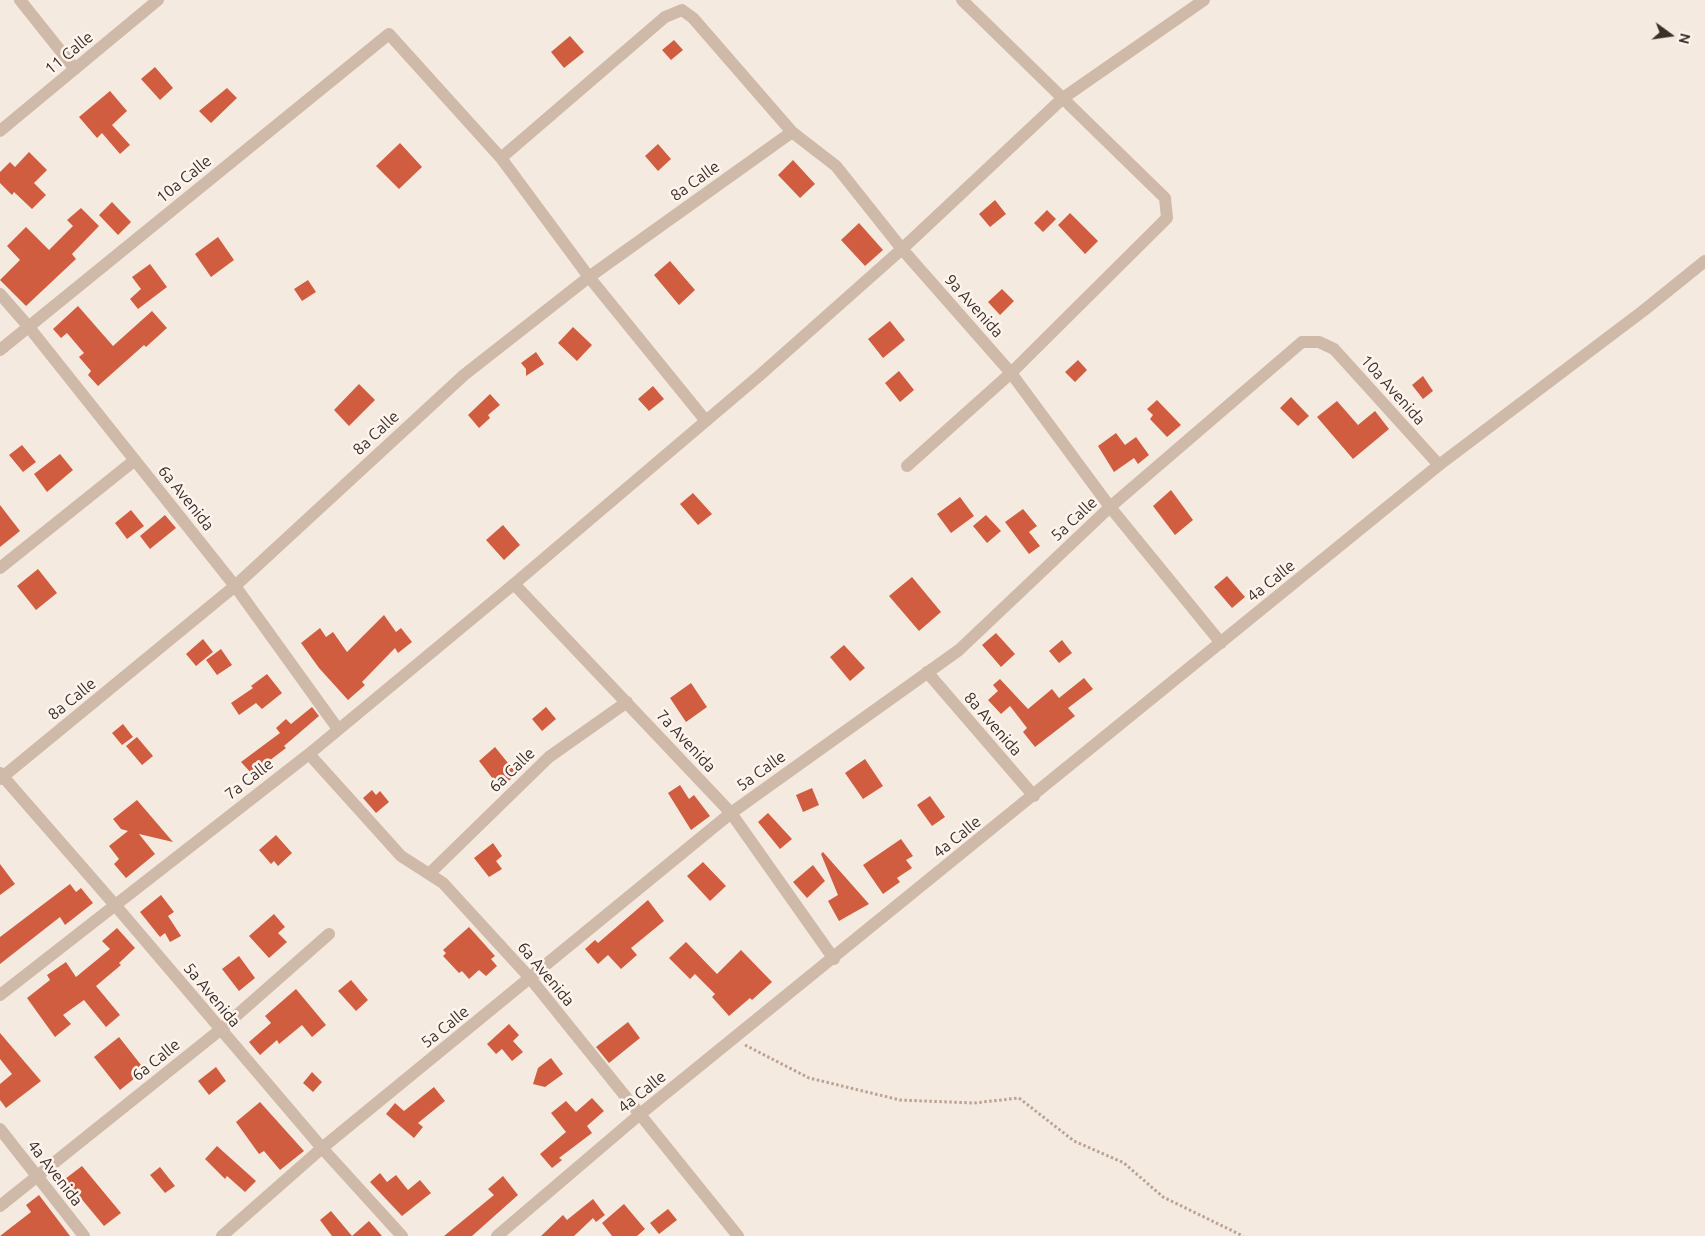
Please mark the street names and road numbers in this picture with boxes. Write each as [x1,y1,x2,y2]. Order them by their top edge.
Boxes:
street label: 11 Calle [41,27,97,79]
street label: 10a Calle [153,151,215,207]
street label: 8a Calle [667,157,723,205]
street label: 9a Avenida [941,270,1007,342]
street label: 10a Avenida [1357,351,1429,429]
street label: 8a Calle [349,407,403,459]
street label: 6a Avenida [154,462,218,534]
street label: 5a Calle [1047,493,1101,545]
street label: 4a Calle [1243,556,1299,606]
street label: 8a Calle [44,674,100,724]
street label: 8a Avenida [960,688,1026,760]
street label: 7a Avenida [652,706,720,776]
street label: 6a Calle [485,744,539,796]
street label: 5a Calle [733,747,789,795]
street label: 7a Calle [221,754,277,804]
street label: 4a Calle [929,812,985,862]
street label: 6a Avenida [513,938,579,1010]
street label: 5a Avenida [179,959,245,1031]
street label: 5a Calle [417,1002,473,1052]
street label: 6a Calle [128,1035,184,1085]
street label: 4a Calle [614,1067,670,1117]
street label: 4a Avenida [23,1136,87,1210]

